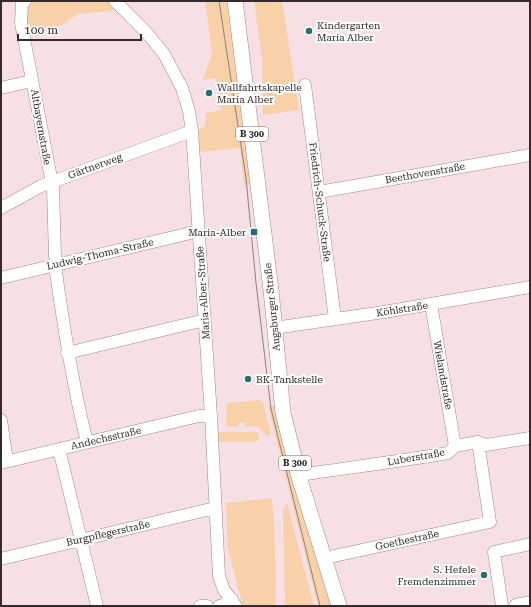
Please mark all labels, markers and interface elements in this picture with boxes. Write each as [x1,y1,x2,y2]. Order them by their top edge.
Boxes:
scale bar [18,16,141,42]
place label: Kindergarten Maria Alber [317,20,381,43]
text: 100 m [24,23,58,37]
marker: Kindergarten Maria Alber [304,26,314,36]
place label: Wallfahrtskapelle Maria Alber [217,82,302,105]
street label: Altbayernstraße [29,88,53,166]
marker: Wallfahrtskapelle Maria Alber [204,88,214,98]
road number: B 300 [236,127,268,141]
street label: Friedrich-Schuck-Straße [307,142,333,263]
street label: Gärtnerweg [66,151,124,181]
street label: Beethovenstraße [384,160,466,185]
place label: Maria-Alber [188,227,246,238]
marker: Maria-Alber [249,227,259,237]
street label: Ludwig-Thoma-Straße [46,236,155,272]
street label: Maria-Alber-Straße [194,246,212,340]
street label: Augsburger Straße [262,262,282,352]
street label: Köhlstraße [375,299,429,319]
street label: Wielandstraße [432,340,455,411]
marker: BK-Tankstelle [243,374,253,384]
place label: BK-Tankstelle [256,374,323,385]
street label: Andechsstraße [70,424,143,451]
street label: Luberstraße [386,446,446,467]
road number: B 300 [279,456,311,470]
street label: Burgpflegerstraße [65,518,151,548]
street label: Goethestraße [374,528,440,552]
place label: S. Hefele Fremdenzimmer [397,564,476,587]
marker: S. Hefele Fremdenzimmer [479,570,489,580]

